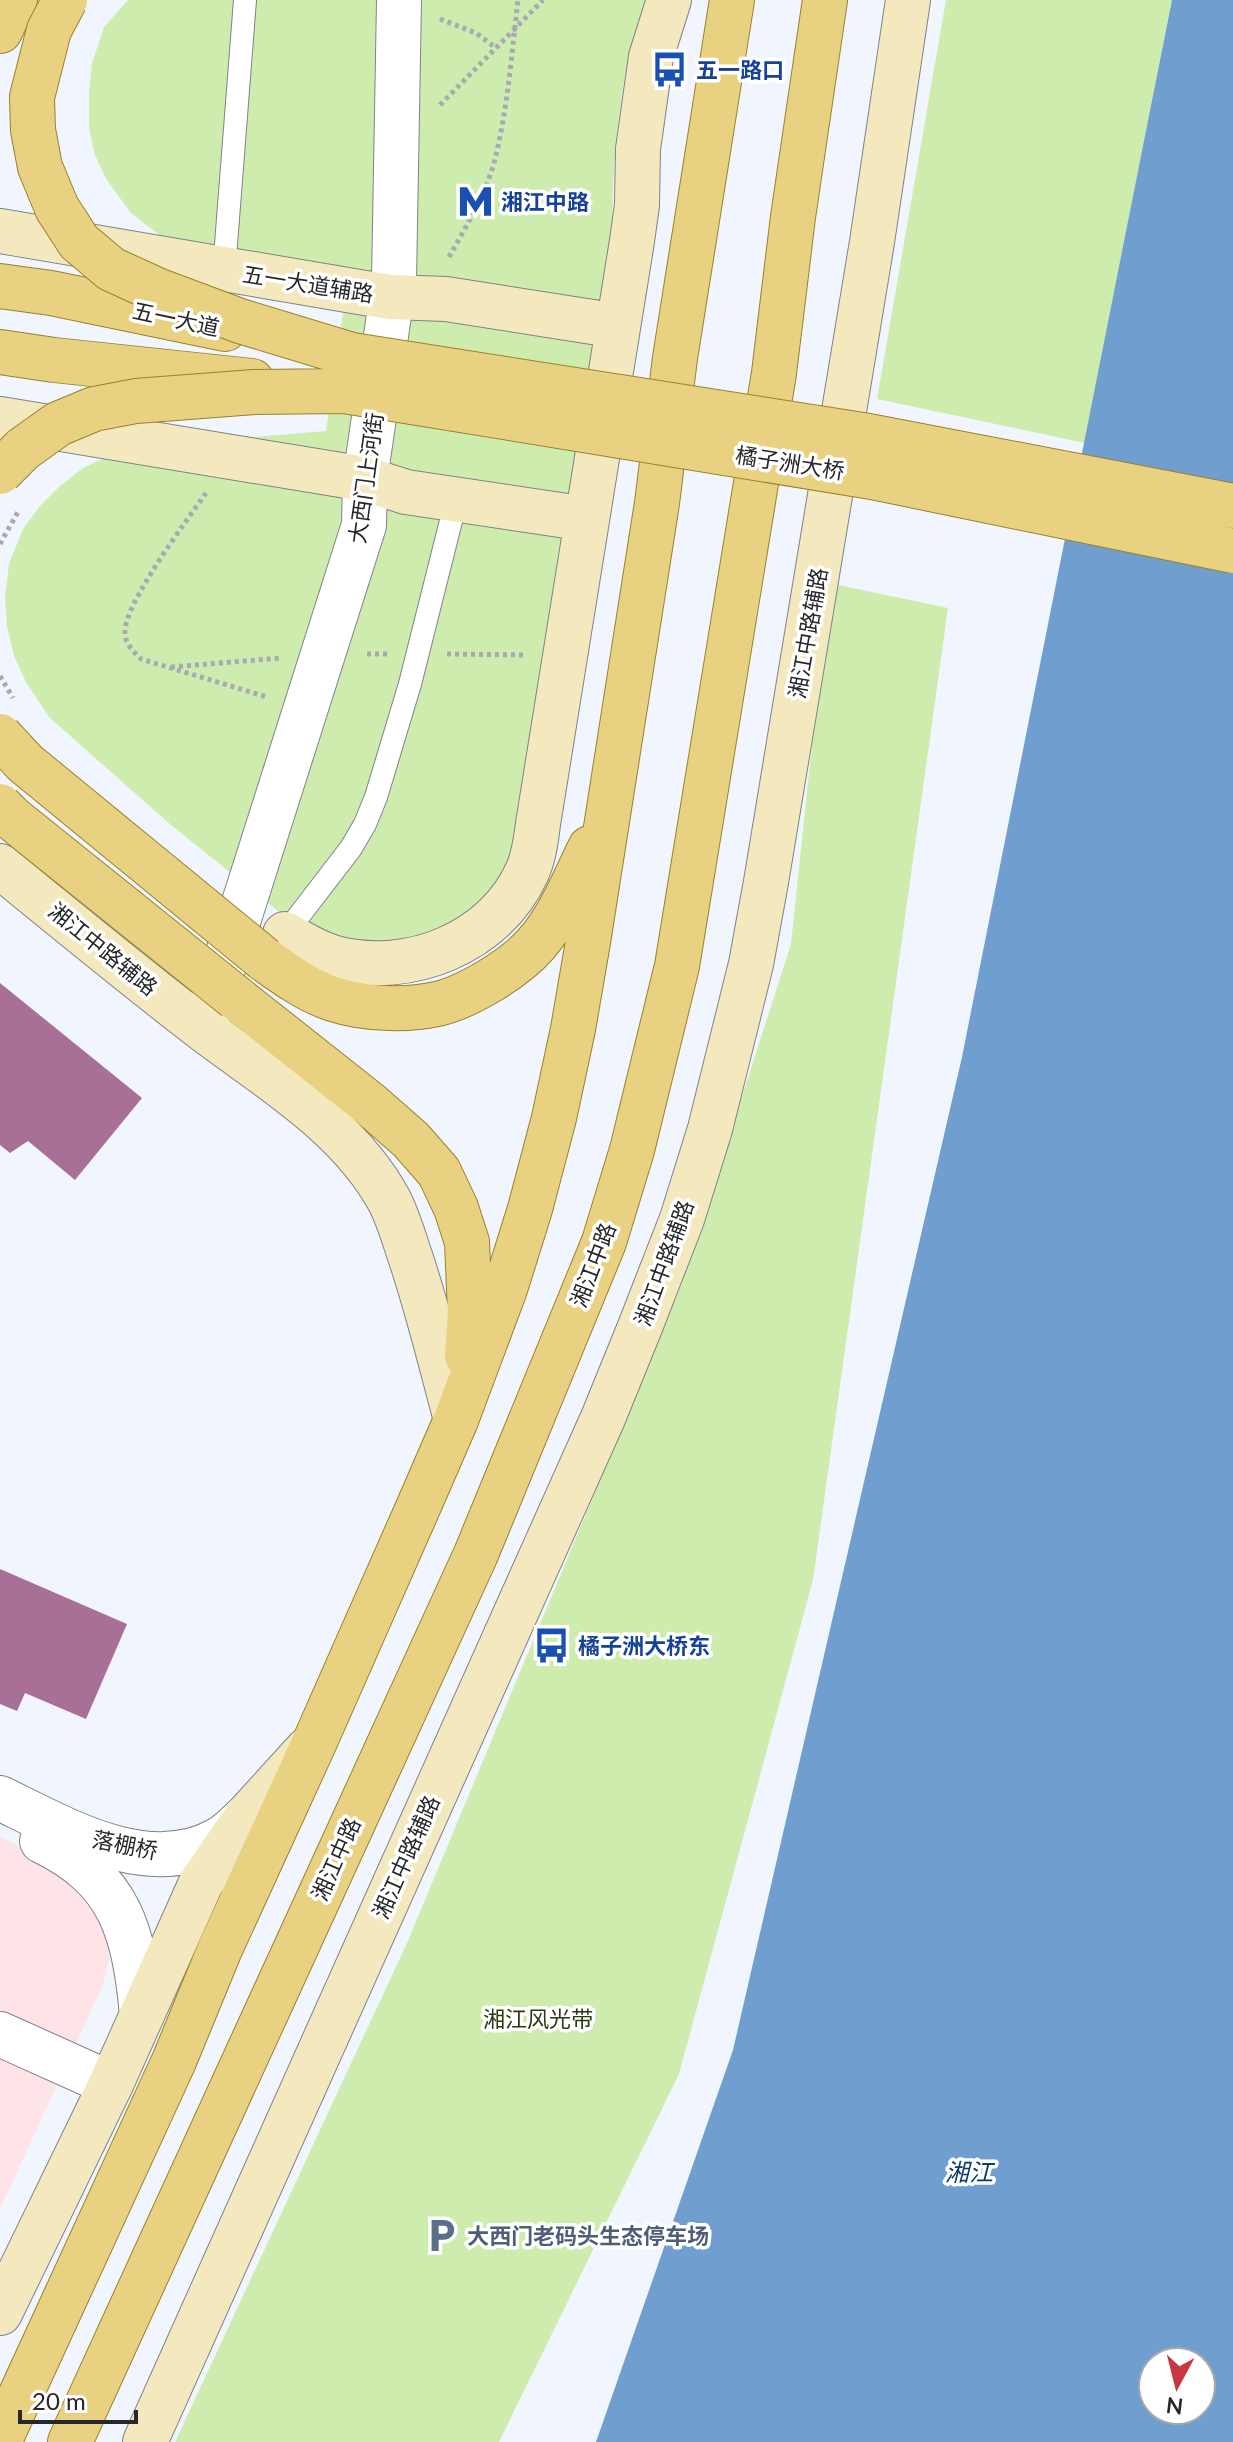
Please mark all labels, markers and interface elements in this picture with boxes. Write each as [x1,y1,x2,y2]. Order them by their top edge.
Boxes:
bus stop icon: 五一路口 [651,51,689,89]
place label: 五一路口 [696,56,784,83]
metro station icon: 湘江中路 [456,183,494,221]
place label: 湘江中路 [501,188,589,215]
street label: 五一大道辅路 [241,260,375,307]
street label: 五一大道 [130,296,222,341]
street label: 大西门上河街 [343,411,388,545]
street label: 橘子洲大桥 [734,441,847,484]
street label: 湘江中路辅路 [783,566,832,700]
street label: 湘江中路辅路 [44,897,163,1001]
street label: 湘江中路辅路 [628,1196,699,1329]
street label: 湘江中路 [564,1219,621,1311]
bus stop icon: 橘子洲大桥东 [533,1627,571,1665]
place label: 橘子洲大桥东 [578,1632,710,1659]
street label: 湘江中路辅路 [366,1791,445,1923]
street label: 湘江中路 [305,1813,366,1904]
street label: 落棚桥 [90,1825,160,1864]
park label: 湘江风光带 [483,2005,593,2032]
water label: 湘江 [945,2157,996,2186]
parking icon: 大西门老码头生态停车场 [422,2217,460,2255]
place label: 大西门老码头生态停车场 [467,2222,709,2249]
north arrow [1137,2346,1217,2426]
scale bar [20,2374,136,2424]
text: 20 m [32,2386,86,2415]
text: N [1164,2392,1185,2421]

